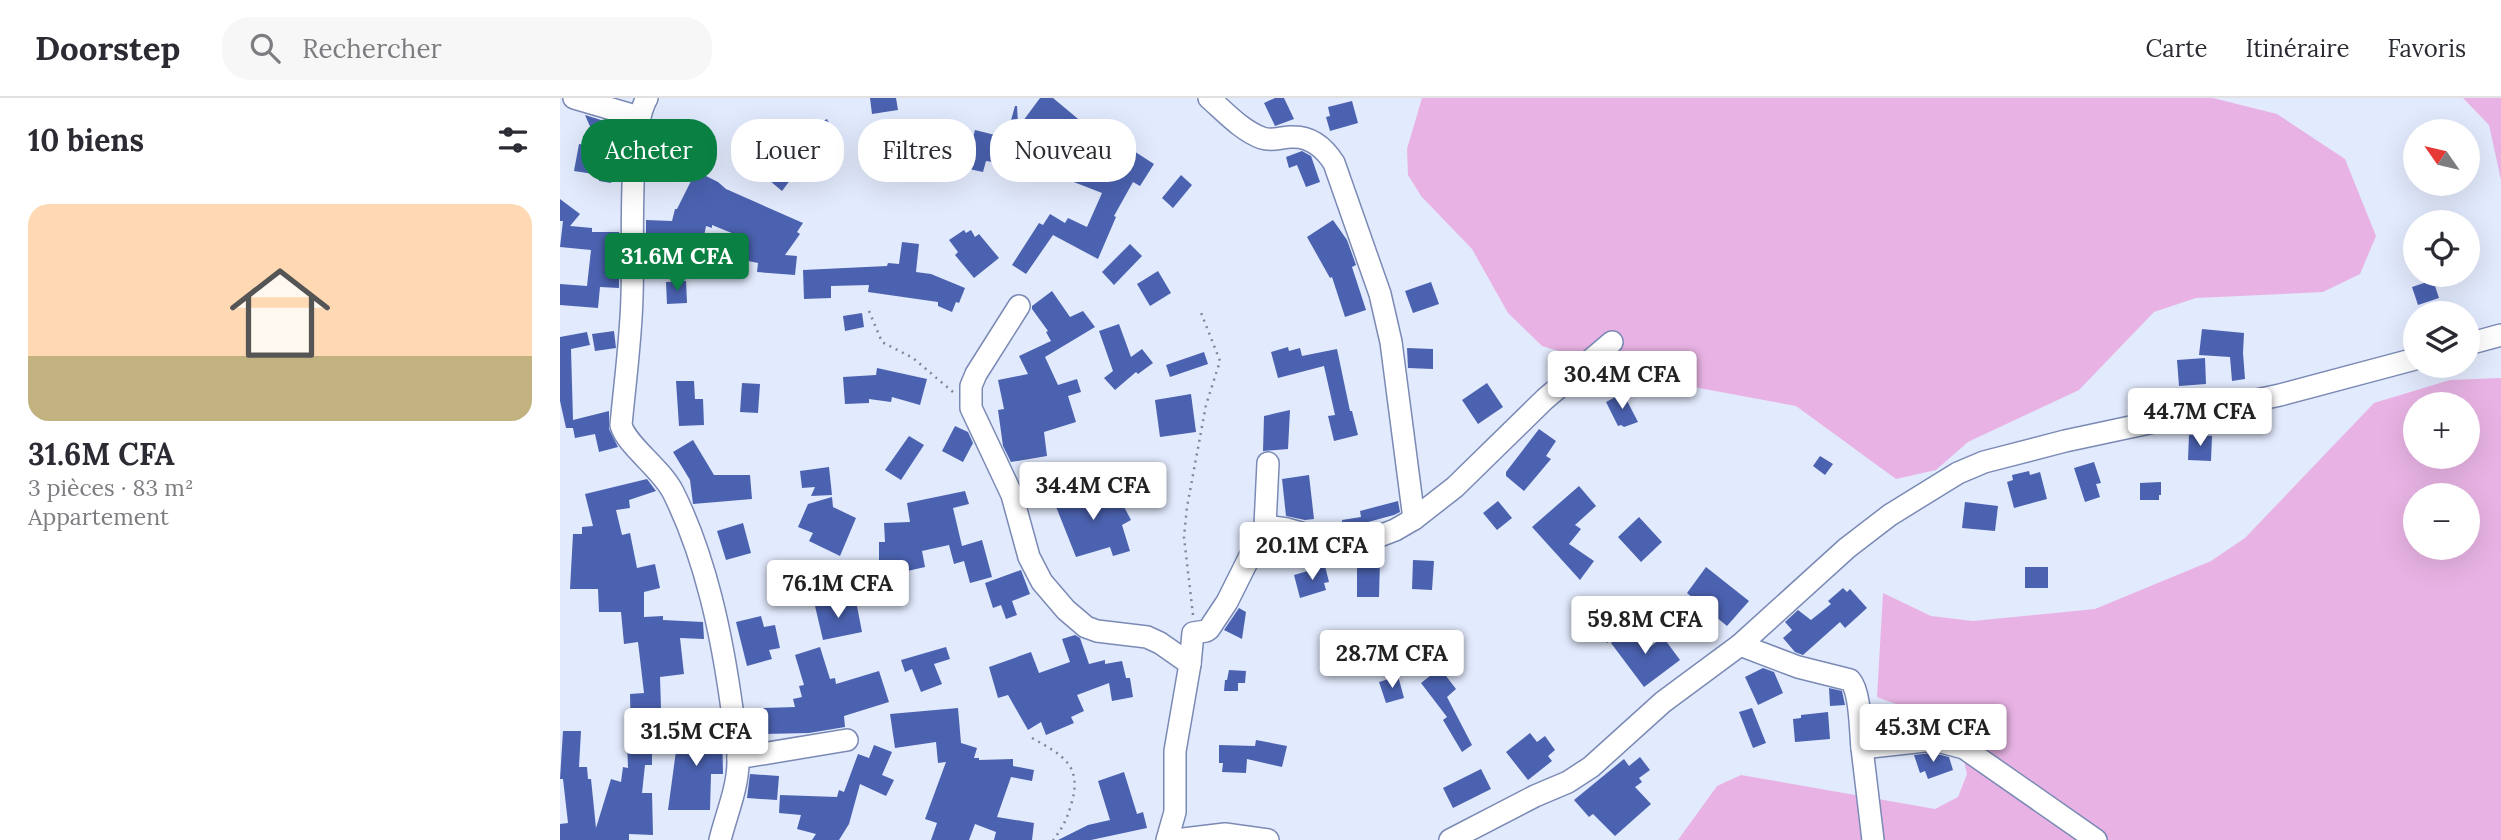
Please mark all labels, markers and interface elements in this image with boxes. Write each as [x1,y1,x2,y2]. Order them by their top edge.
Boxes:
search box [222,17,712,80]
text: Doorstep [35,27,180,69]
icon: search [246,29,284,67]
text: Rechercher [302,32,442,65]
text: Carte [2146,33,2208,64]
text: Itinéraire [2246,33,2349,64]
text: Favoris [2387,33,2466,64]
chip: Acheter [581,119,717,182]
chip: Louer [731,119,844,182]
chip: Filtres [858,119,976,182]
chip: Nouveau [990,119,1136,182]
north arrow [2403,119,2480,196]
map controls [2403,119,2480,560]
text: 10 biens [28,121,144,159]
icon: filters [494,121,532,159]
button: locate [2403,210,2480,287]
pin: 31.6M CFA [597,234,757,293]
text: 31.6M CFA [621,241,733,270]
icon: home [217,250,343,376]
button: layers [2403,301,2480,378]
pin: 30.4M CFA [1542,352,1702,411]
text: 30.4M CFA [1564,359,1680,388]
pin: 44.7M CFA [2120,388,2280,448]
button: + [2403,392,2480,469]
text: 44.7M CFA [2144,396,2256,425]
text: 31.6M CFA [28,435,175,473]
pin: 34.4M CFA [1013,462,1173,522]
text: 34.4M CFA [1036,470,1150,499]
text: 3 pièces · 83 m² [28,473,194,502]
button: − [2403,483,2480,560]
text: Appartement [28,502,169,531]
pin: 20.1M CFA [1232,522,1392,582]
text: 20.1M CFA [1256,530,1368,559]
pin: 76.1M CFA [758,560,918,620]
text: 76.1M CFA [783,568,893,597]
pin: 59.8M CFA [1565,596,1725,656]
text: 59.8M CFA [1587,604,1703,633]
pin: 28.7M CFA [1312,630,1472,690]
text: 28.7M CFA [1336,638,1448,667]
pin: 45.3M CFA [1853,704,2013,764]
pin: 31.5M CFA [616,708,776,768]
text: 45.3M CFA [1876,712,1990,741]
text: 31.5M CFA [640,716,752,745]

